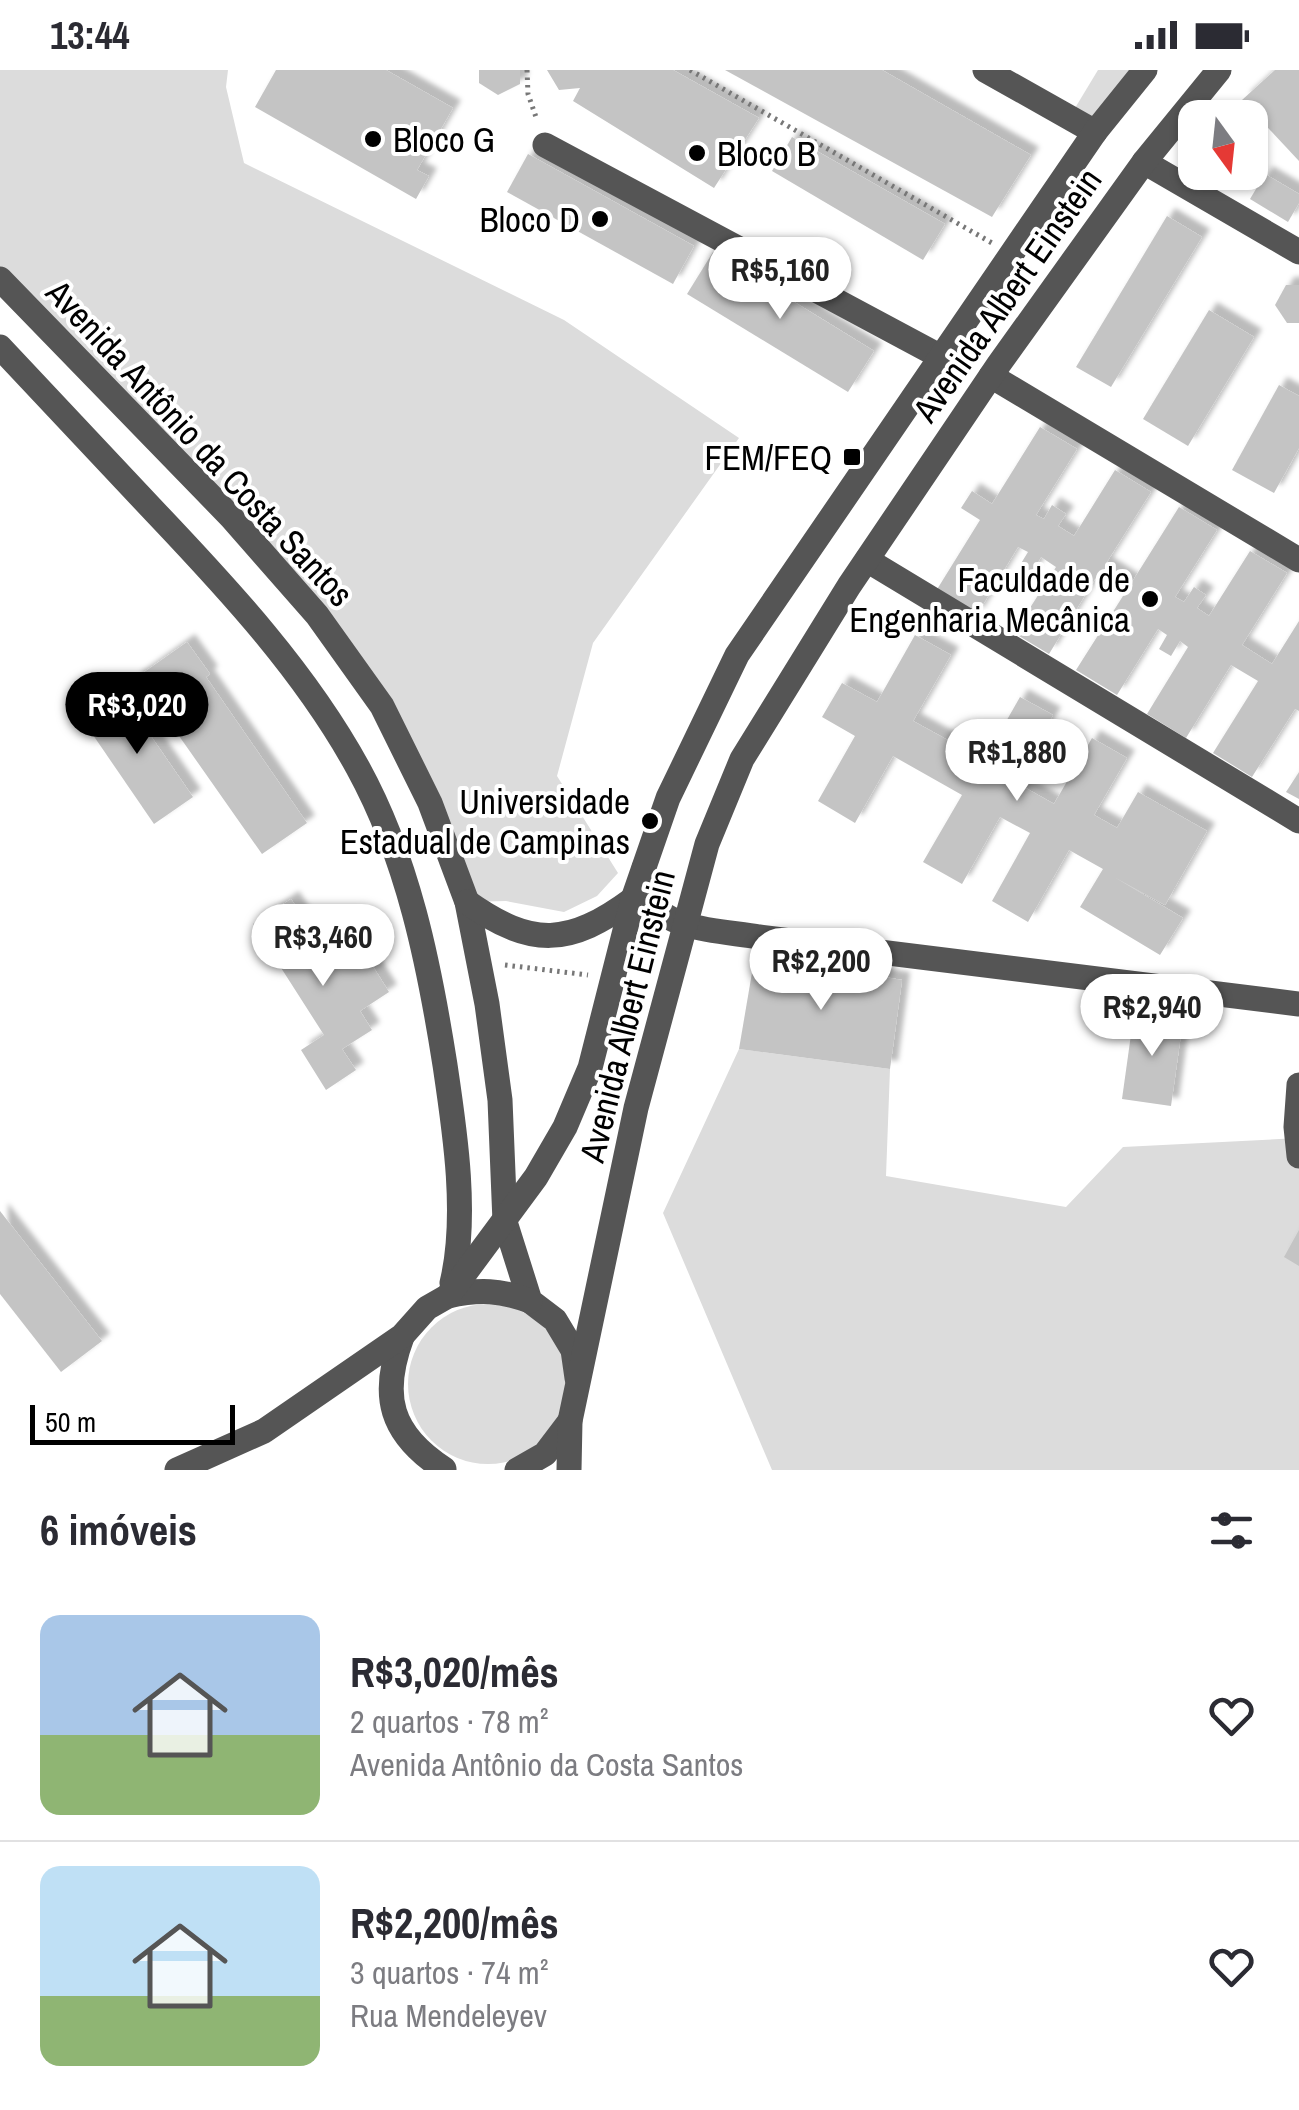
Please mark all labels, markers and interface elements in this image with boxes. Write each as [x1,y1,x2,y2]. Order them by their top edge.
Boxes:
text: 13:44 [50,10,130,61]
north arrow [1178,100,1268,190]
map controls [1178,100,1268,190]
place label: Bloco G [393,116,495,163]
marker: Bloco G [362,128,384,150]
place label: Bloco B [717,130,816,177]
marker: Bloco B [686,142,708,164]
street label: Avenida Albert Einstein [901,159,1112,432]
place label: Bloco D [480,196,580,243]
marker: Bloco D [589,208,611,230]
pin: R$5,160 [688,237,872,322]
text: R$5,160 [730,248,830,291]
street label: Avenida Antônio da Costa Santos [35,269,364,616]
place label: FEM/FEQ [704,434,832,481]
marker: FEM/FEQ [841,446,863,468]
place label: Faculdade de Engenharia Mecânica [849,556,1130,643]
marker: Faculdade de Engenharia Mecânica [1139,588,1161,610]
pin: R$3,020 [45,672,229,757]
text: R$3,020 [87,683,187,726]
pin: R$1,880 [925,719,1109,804]
text: R$1,880 [967,730,1067,773]
place label: Universidade Estadual de Campinas [340,778,630,865]
marker: Universidade Estadual de Campinas [639,810,661,832]
street label: Avenida Albert Einstein [568,865,686,1168]
pin: R$3,460 [231,904,415,989]
text: R$3,460 [273,915,373,958]
pin: R$2,200 [729,928,913,1013]
text: R$2,200 [771,939,871,982]
pin: R$2,940 [1060,974,1244,1059]
text: R$2,940 [1102,985,1202,1028]
scale bar [30,1400,235,1444]
text: 50 m [45,1403,96,1441]
text: 6 imóveis [40,1502,197,1558]
icon: filters [1204,1503,1259,1558]
text: R$3,020/mês [350,1644,559,1700]
icon: home [120,1655,240,1775]
icon: heart [1204,1688,1259,1743]
text: 2 quartos · 78 m² [350,1700,548,1743]
text: Avenida Antônio da Costa Santos [350,1743,743,1786]
text: R$2,200/mês [350,1895,559,1951]
icon: home [120,1906,240,2026]
icon: heart [1204,1939,1259,1994]
text: 3 quartos · 74 m² [350,1951,548,1994]
text: Rua Mendeleyev [350,1994,547,2037]

